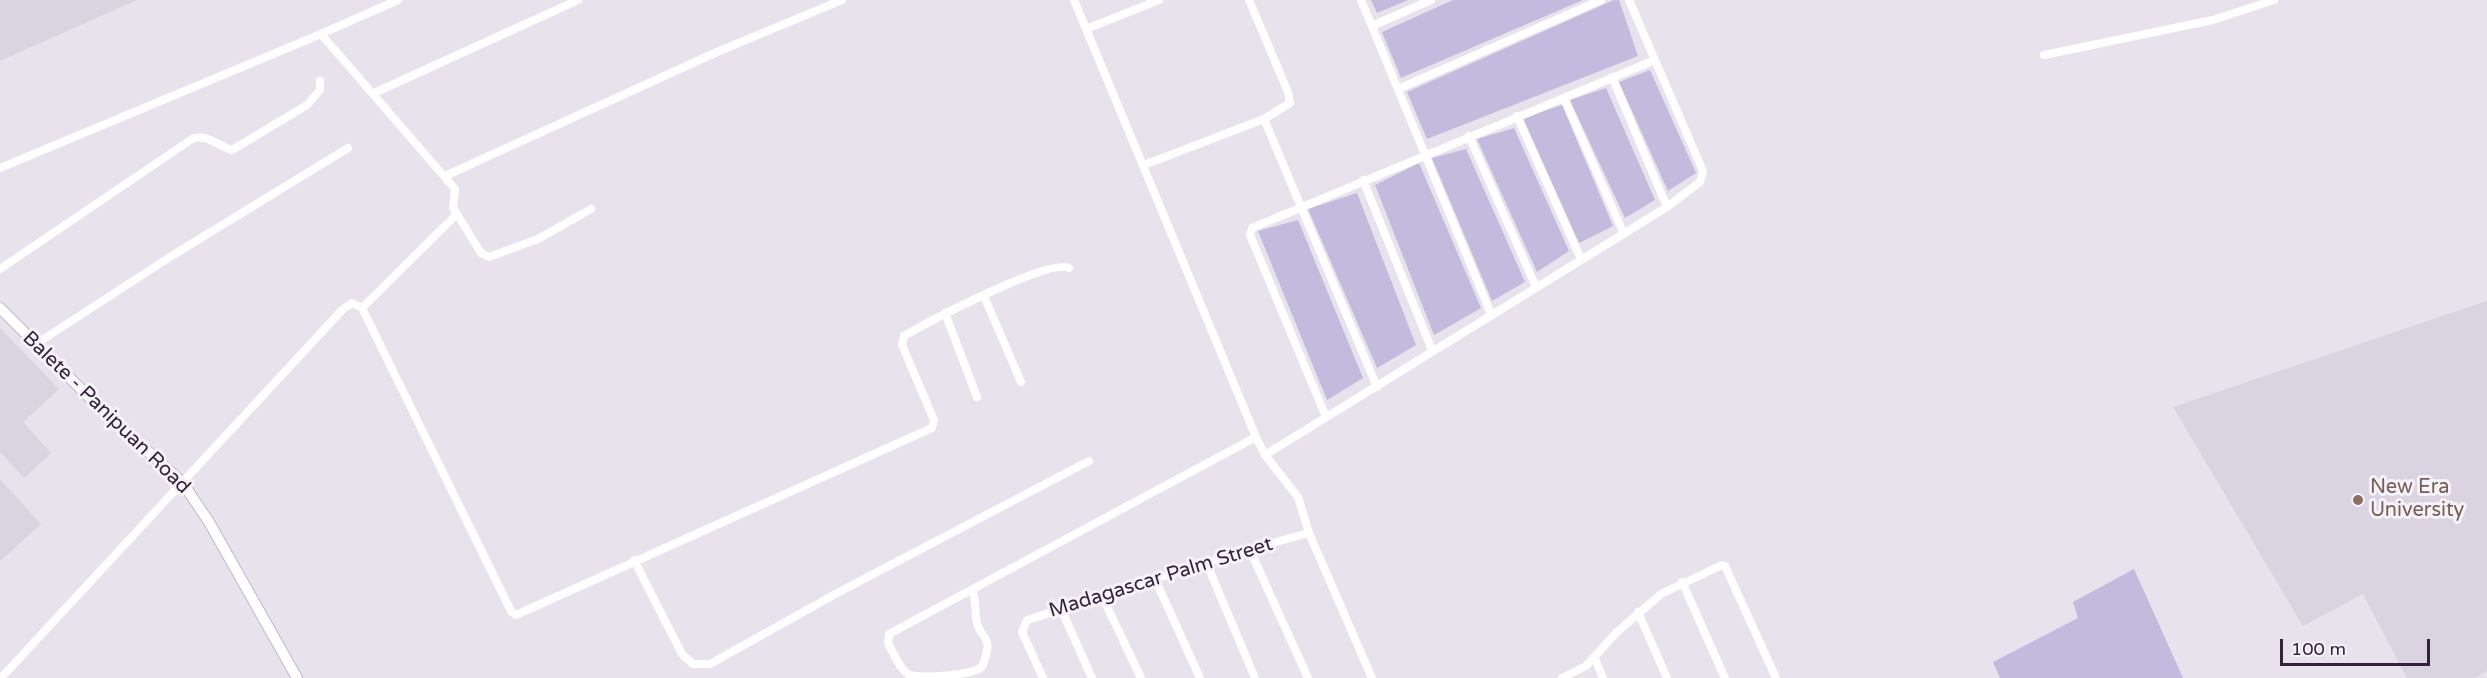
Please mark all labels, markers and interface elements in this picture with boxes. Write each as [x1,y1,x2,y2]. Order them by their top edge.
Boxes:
street label: Balete - Panipuan Road [17,327,195,499]
place label: New Era University [2370,476,2464,523]
marker: New Era University [2351,493,2365,507]
street label: Madagascar Palm Street [1046,533,1276,623]
scale bar [2283,627,2433,665]
text: 100 m [2291,638,2346,660]

